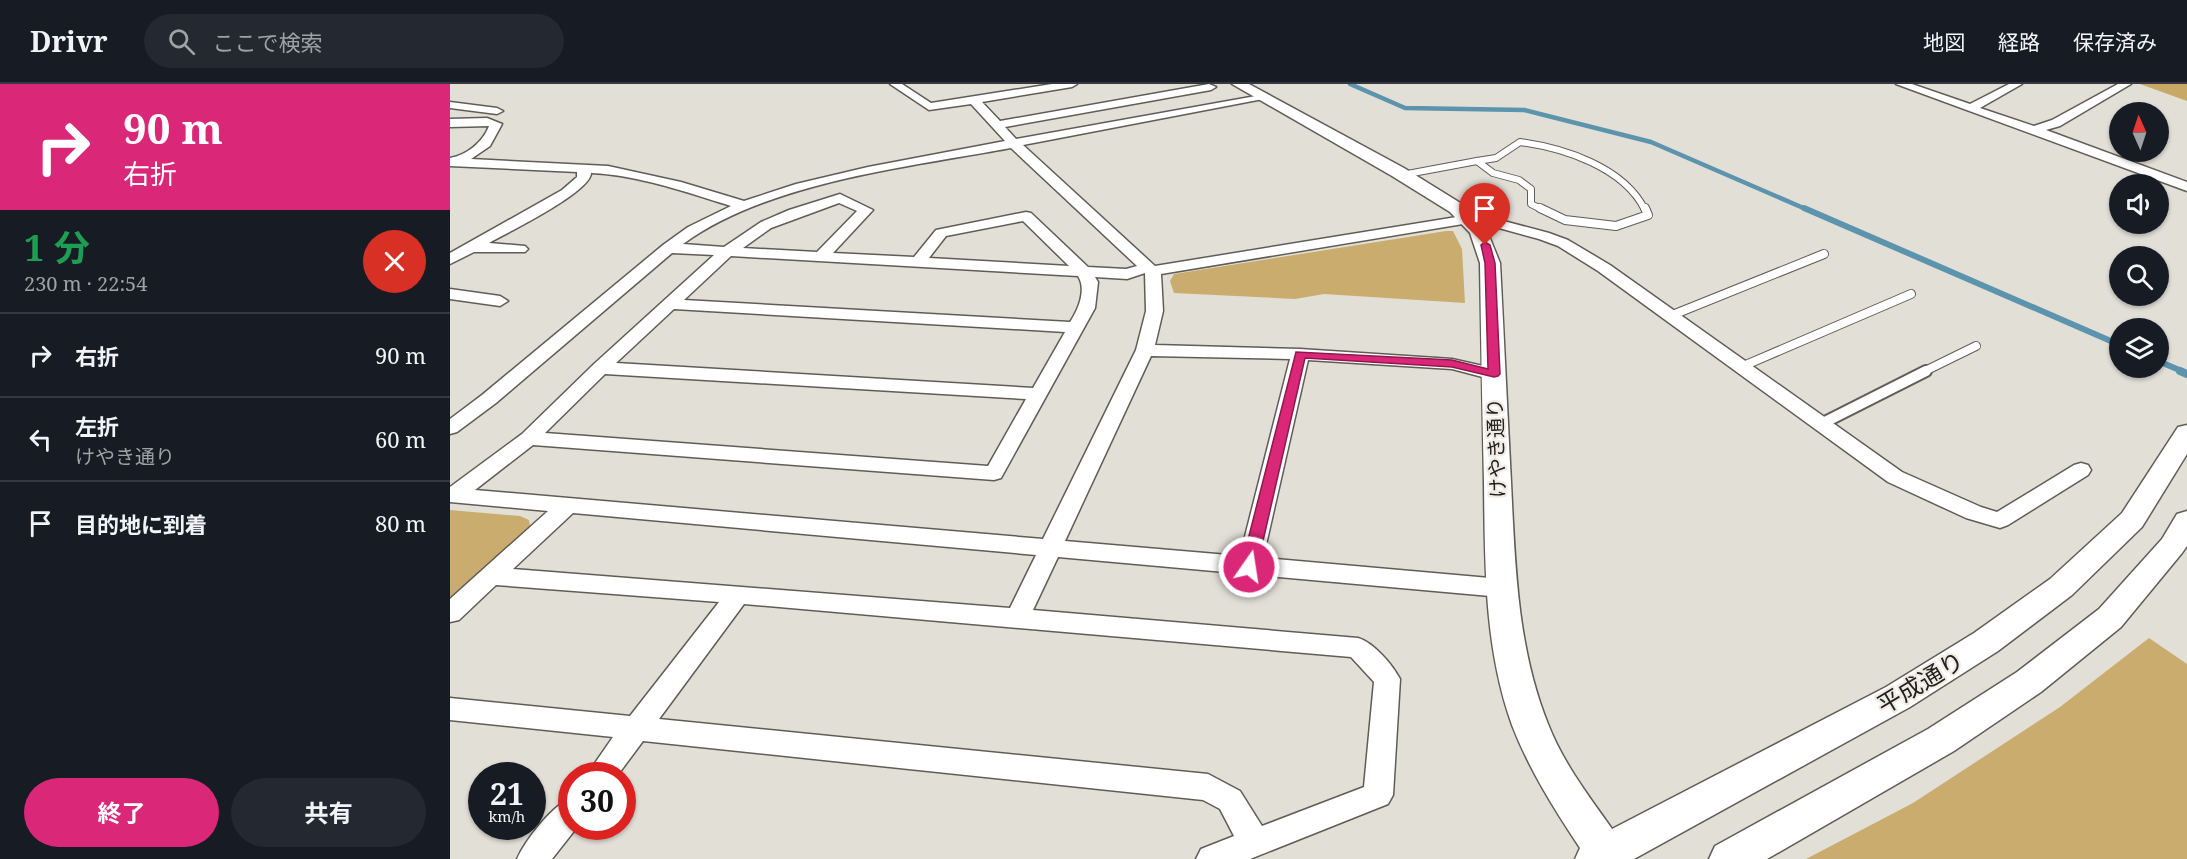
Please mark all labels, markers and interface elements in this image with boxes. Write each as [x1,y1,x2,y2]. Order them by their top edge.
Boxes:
search box [144,14,564,68]
text: Drivr [30,22,108,60]
icon: search [165,25,198,58]
text: ここで検索 [213,27,323,57]
text: 地図 [1923,28,1965,56]
text: 経路 [1998,28,2040,56]
text: 保存済み [2073,28,2157,56]
text: 90 m [123,99,223,156]
north arrow [2109,102,2169,162]
map controls [2109,102,2169,378]
icon: right [24,108,102,186]
text: 右折 [123,155,177,192]
button: sound [2109,174,2169,234]
pin [1459,183,1510,245]
icon: arrive [1468,192,1501,225]
text: 1 分 [24,223,90,272]
button: close [363,230,426,293]
button: search [2109,246,2169,306]
text: 230 m · 22:54 [24,270,147,297]
button: layers [2109,318,2169,378]
icon: right [24,339,57,372]
text: 90 m [375,340,426,370]
text: 右折 [75,341,119,371]
street label: けやき通り [1481,398,1511,498]
text: 左折 [75,411,119,441]
icon: left [24,423,57,456]
text: 60 m [375,424,426,454]
text: けやき通り [75,443,175,470]
icon: arrive [24,507,57,540]
text: 80 m [375,508,426,538]
text: 目的地に到着 [75,509,207,539]
position arrow [1217,535,1281,599]
street label: 平成通り [1870,643,1970,721]
speed limit sign: 30 [558,762,636,840]
text: 21 [490,773,524,814]
button: 終了 [24,778,219,847]
button: 共有 [231,778,426,847]
text: km/h [489,806,525,826]

